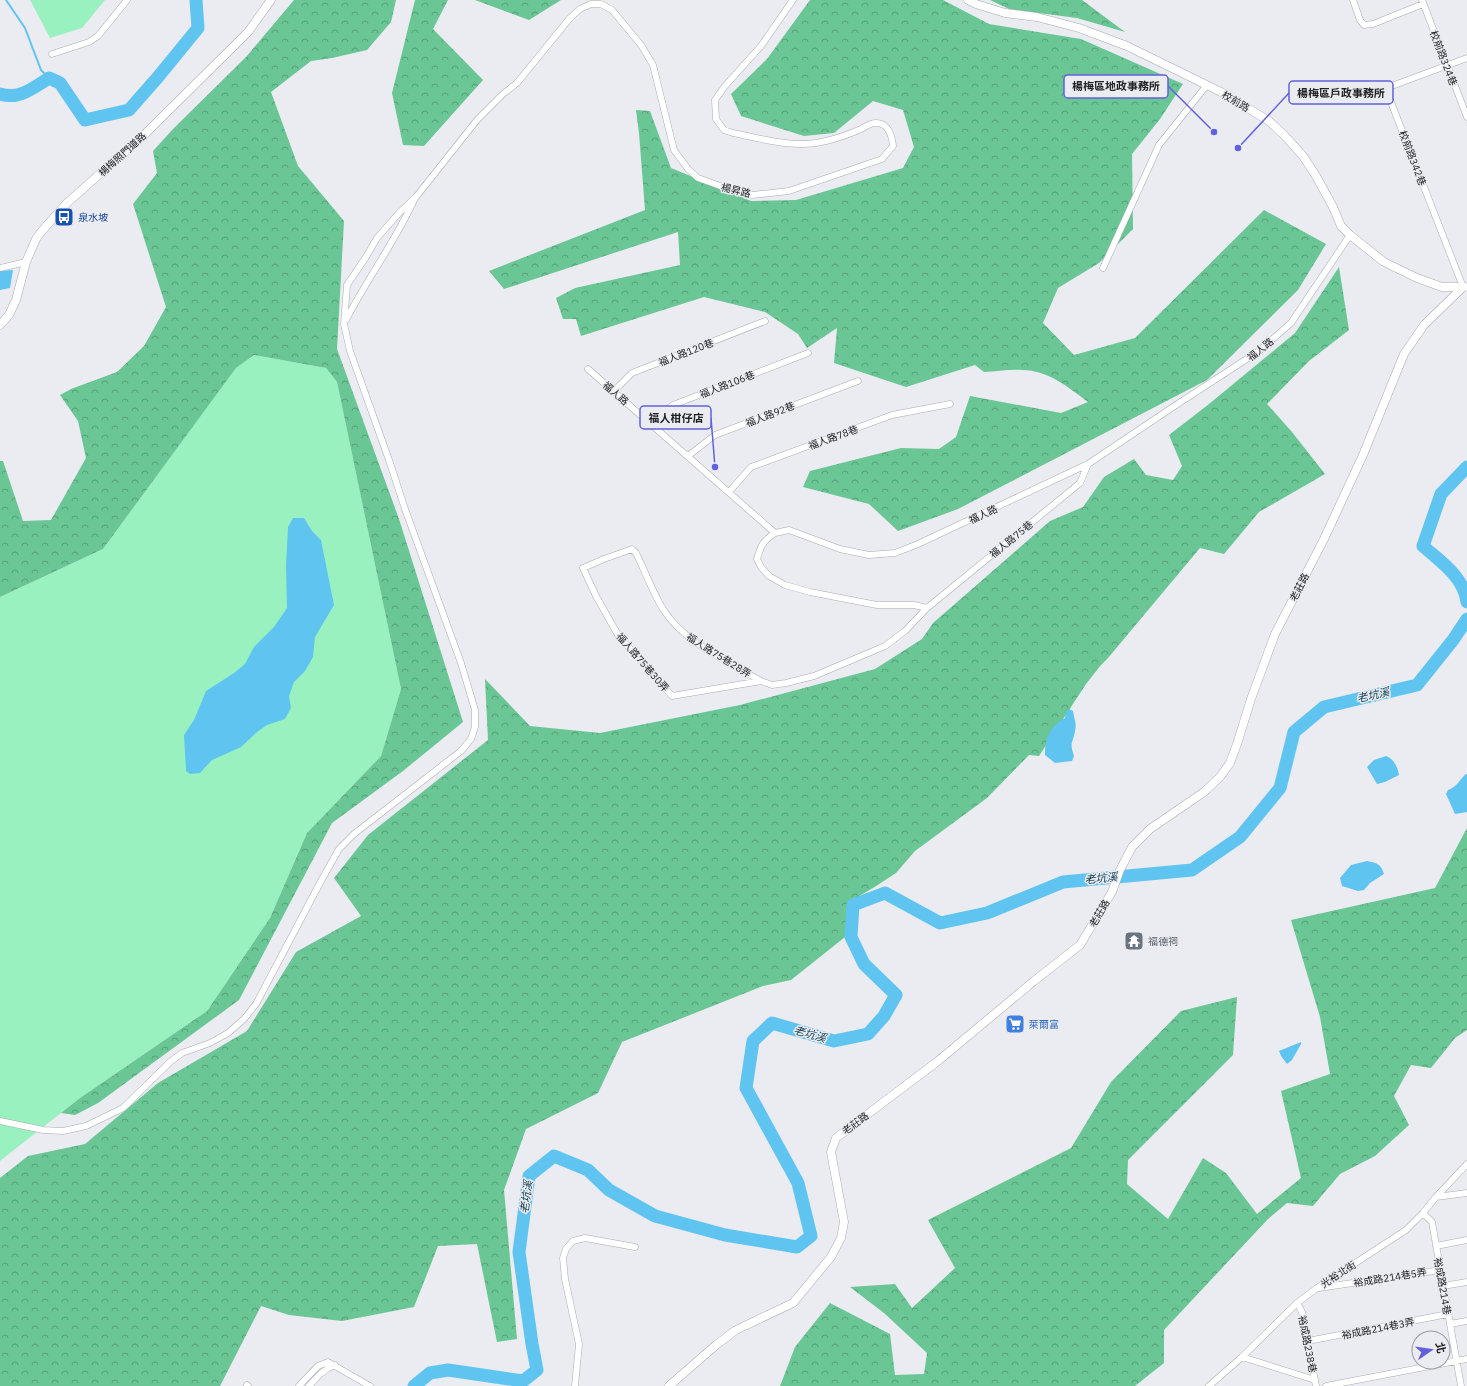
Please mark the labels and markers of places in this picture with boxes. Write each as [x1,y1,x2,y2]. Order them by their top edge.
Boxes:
callout: 楊梅區地政事務所 [1064,75,1168,98]
callout: 楊梅區戶政事務所 [1289,81,1393,104]
bus stop icon: 泉水坡 [53,206,75,228]
place label: 泉水坡 [78,211,108,224]
callout: 福人柑仔店 [640,406,711,429]
temple icon: 福德祠 [1123,930,1145,952]
place label: 福德祠 [1148,935,1178,948]
supermarket icon: 萊爾富 [1004,1013,1026,1035]
place label: 萊爾富 [1029,1018,1059,1031]

